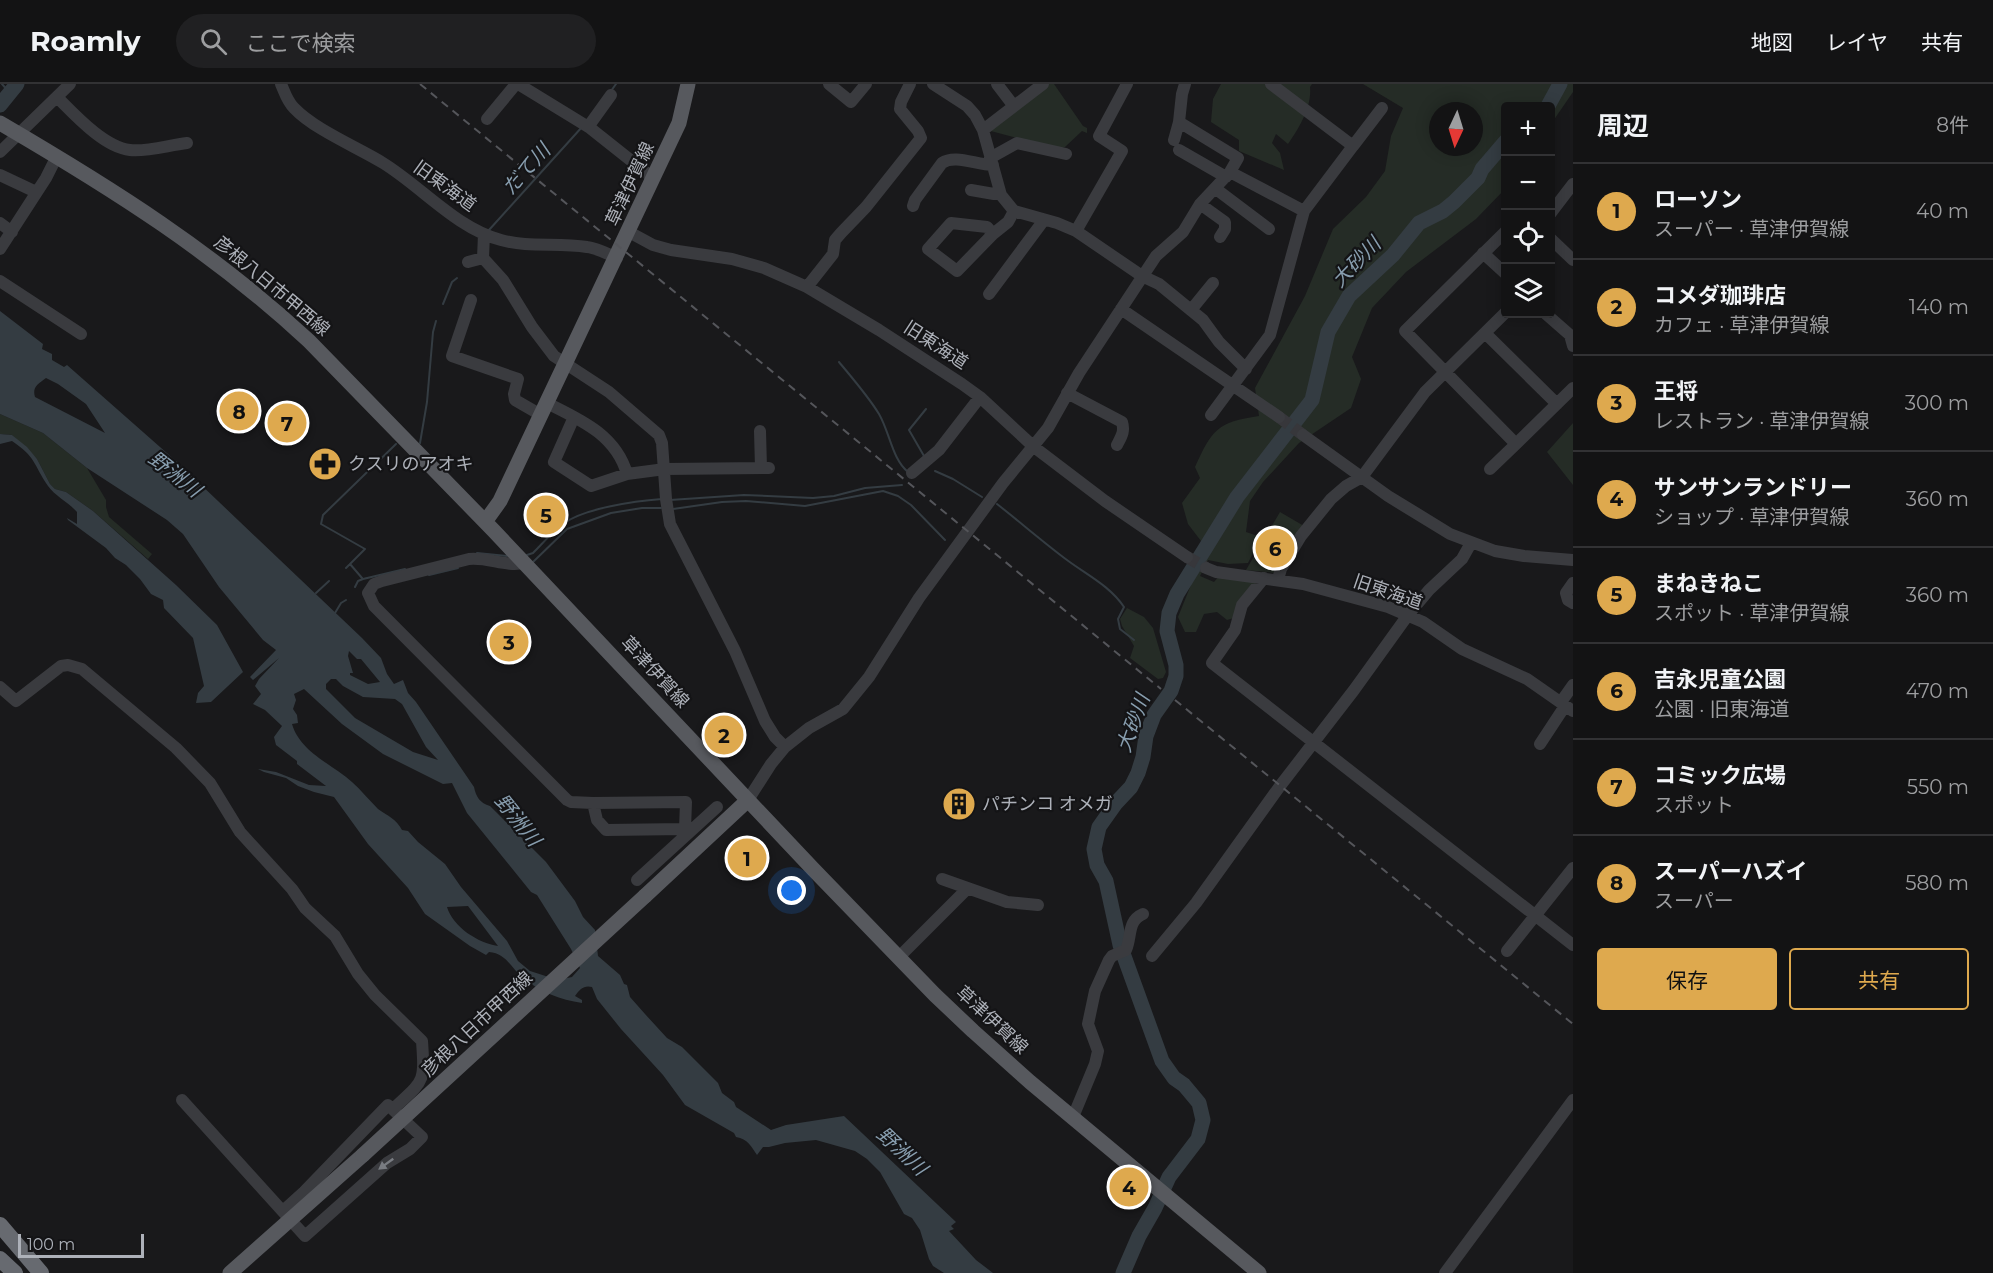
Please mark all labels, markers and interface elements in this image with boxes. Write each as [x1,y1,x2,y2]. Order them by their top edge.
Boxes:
search box [176,14,596,68]
text: Roamly [30,24,140,58]
icon: search [197,25,230,58]
text: ここで検索 [245,30,356,57]
text: 地図 [1751,30,1793,55]
text: レイヤ [1826,30,1888,55]
text: 共有 [1921,30,1963,55]
north arrow [1429,102,1483,156]
map controls [1501,102,1555,318]
button: + [1501,102,1555,156]
text: 周辺 [1597,110,1649,142]
text: 8件 [1936,113,1969,137]
water label: だて川 [497,137,556,199]
street label: 草津伊賀線 [601,139,659,229]
street label: 旧東海道 [409,156,481,216]
button: − [1501,156,1555,210]
text: ローソン [1654,186,1742,213]
text: 1 [1613,199,1620,223]
text: 40 m [1916,199,1969,223]
button: locate [1501,210,1555,264]
text: スーパー · 草津伊賀線 [1654,217,1849,241]
street label: 彦根八日市甲西線 [210,231,334,341]
water label: 大砂川 [1327,231,1387,292]
button: layers [1501,264,1555,318]
text: コメダ珈琲店 [1654,282,1786,309]
text: 2 [1611,295,1622,319]
text: 140 m [1909,295,1969,319]
text: カフェ · 草津伊賀線 [1654,313,1830,337]
street label: 旧東海道 [900,316,972,374]
text: 王将 [1654,378,1698,405]
pin: 8 [220,388,258,434]
text: 3 [1611,391,1622,415]
text: 300 m [1905,391,1969,415]
pin: 7 [268,400,306,446]
text: レストラン · 草津伊賀線 [1654,409,1870,433]
water label: 野洲川 [144,446,208,503]
pharmacy icon: クスリのアオキ [307,446,343,482]
place label: クスリのアオキ [348,453,473,475]
text: サンサンランドリー [1654,474,1852,501]
text: 4 [1610,487,1623,511]
text: 360 m [1906,487,1969,511]
pin: 5 [526,492,566,538]
text: ショップ · 草津伊賀線 [1654,505,1850,529]
pin: 6 [1256,526,1294,570]
street label: 旧東海道 [1350,570,1426,614]
text: まねきねこ [1654,570,1764,597]
text: 5 [1611,583,1622,607]
text: 360 m [1906,583,1969,607]
text: スポット · 草津伊賀線 [1654,601,1850,625]
pin: 3 [490,620,528,664]
street label: 草津伊賀線 [616,632,694,712]
text: 吉永児童公園 [1654,666,1786,693]
text: 6 [1610,679,1623,703]
text: 470 m [1906,679,1969,703]
water label: 大砂川 [1111,689,1155,755]
text: 公園 · 旧東海道 [1654,697,1790,721]
pin: 2 [704,712,744,758]
text: コミック広場 [1654,762,1786,789]
text: 7 [1610,775,1623,799]
text: 550 m [1907,775,1969,799]
building icon: パチンコ オメガ [941,786,977,822]
water label: 野洲川 [490,789,547,852]
place label: パチンコ オメガ [982,793,1113,815]
text: スポット [1654,793,1734,817]
pin: 1 [728,836,766,880]
text: スーパーハズイ [1654,858,1807,885]
text: 8 [1610,871,1623,895]
text: 580 m [1905,871,1969,895]
your location [777,876,806,905]
text: スーパー [1654,889,1734,913]
button: 保存 [1597,948,1777,1010]
button: 共有 [1789,948,1969,1010]
street label: 彦根八日市甲西線 [417,967,537,1081]
street label: 草津伊賀線 [952,981,1032,1059]
water label: 野洲川 [872,1122,934,1182]
one-way arrow [379,1158,395,1170]
pin: 4 [1110,1164,1148,1210]
scale bar [18,1231,144,1258]
text: 100 m [27,1235,75,1254]

